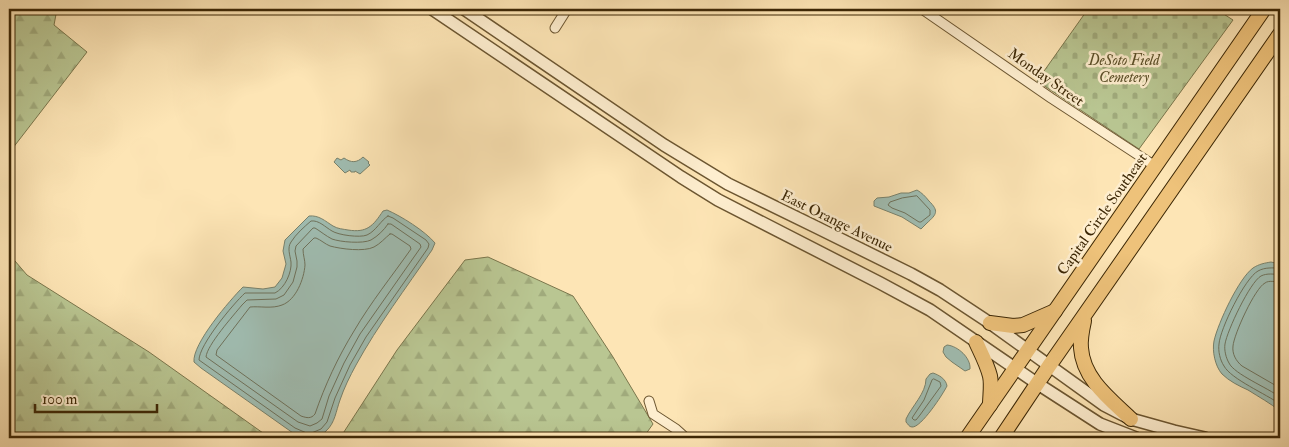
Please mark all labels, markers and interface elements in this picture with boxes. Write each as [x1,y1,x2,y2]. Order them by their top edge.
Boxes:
street label: Monday Street [1004,44,1087,111]
park label: DeSoto Field Cemetery [1088,51,1161,87]
street label: Capital Circle Southeast [1053,149,1153,280]
street label: East Orange Avenue [778,186,896,257]
scale bar [35,382,158,414]
text: 100 m [42,390,78,409]

